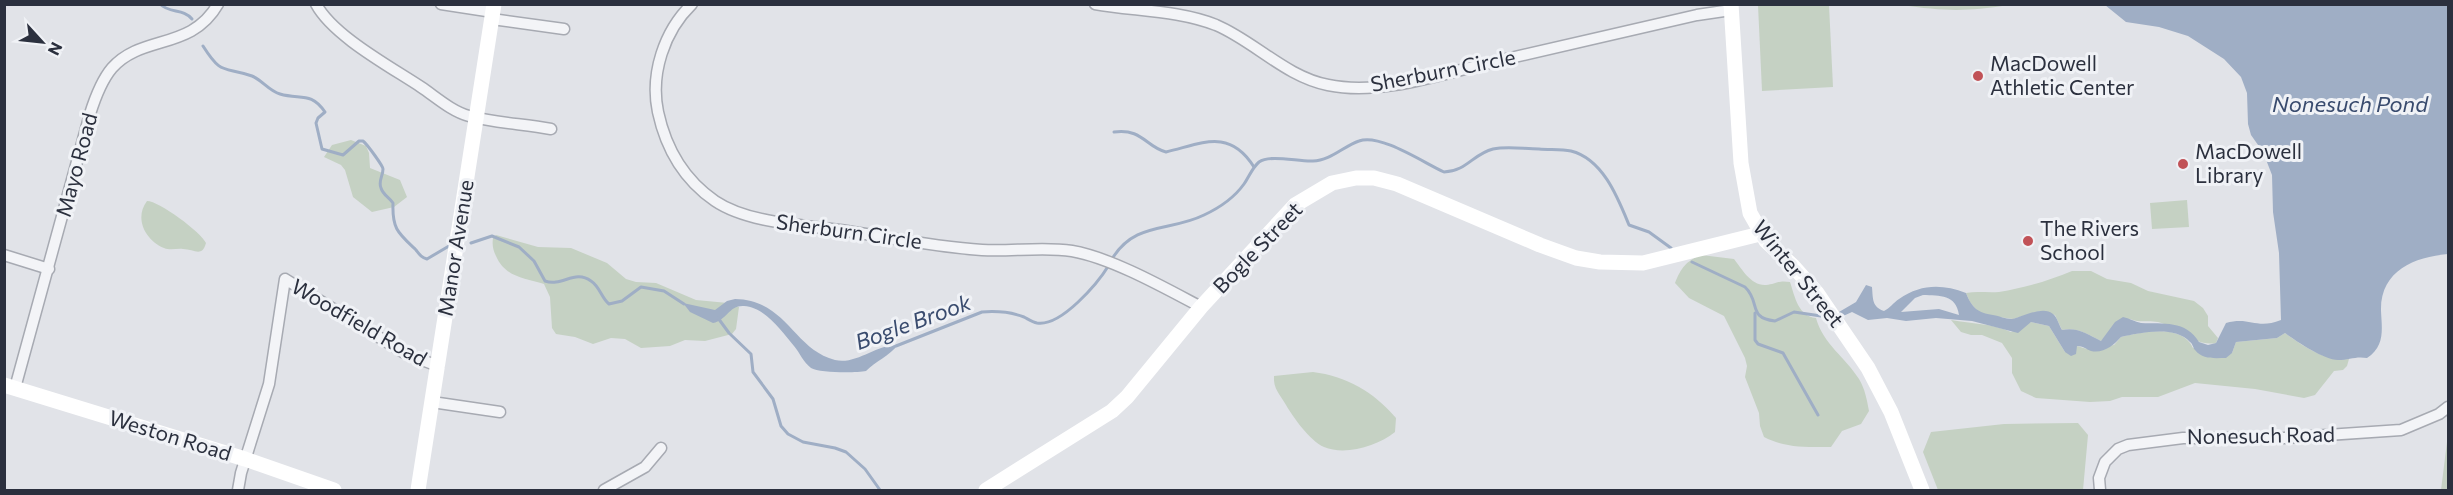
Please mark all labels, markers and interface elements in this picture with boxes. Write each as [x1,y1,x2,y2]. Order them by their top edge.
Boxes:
north arrow [12,12,72,72]
text: N [45,39,67,59]
street label: Sherburn Circle [1368,43,1517,96]
place label: MacDowell Athletic Center [1990,50,2134,99]
marker: MacDowell Athletic Center [1971,69,1985,83]
water label: Nonesuch Pond [2272,90,2429,117]
street label: Mayo Road [50,110,101,219]
place label: MacDowell Library [2195,138,2302,187]
marker: MacDowell Library [2176,157,2190,171]
street label: Manor Avenue [431,178,478,318]
street label: Bogle Street [1207,196,1307,298]
street label: Sherburn Circle [775,208,924,253]
street label: Winter Street [1748,215,1850,331]
place label: The Rivers School [2040,215,2139,264]
marker: The Rivers School [2021,234,2035,248]
street label: Woodfield Road [287,273,432,371]
water label: Bogle Brook [851,288,976,355]
street label: Weston Road [106,404,235,465]
street label: Nonesuch Road [2187,421,2335,448]

